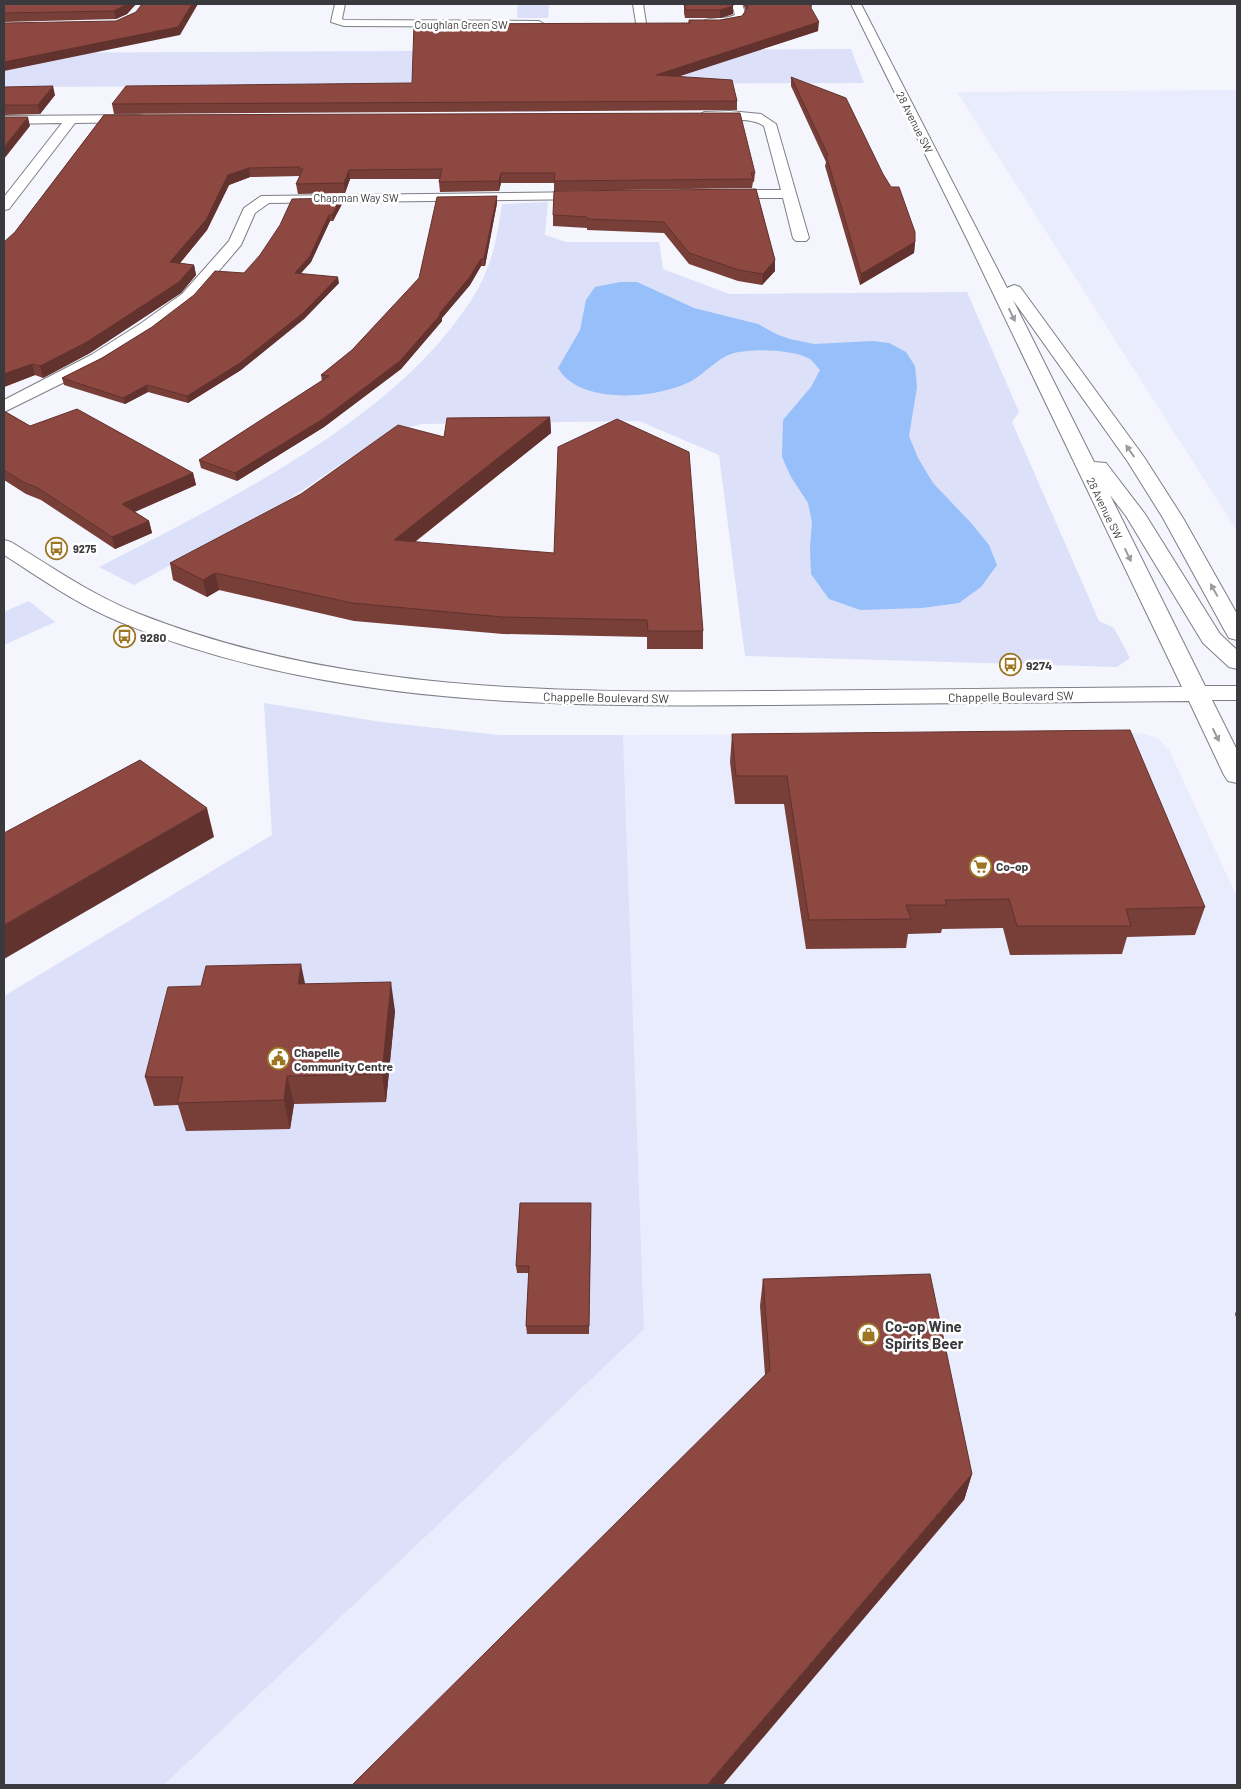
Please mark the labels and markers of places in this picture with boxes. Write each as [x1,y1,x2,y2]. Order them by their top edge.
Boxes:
bus stop icon: 9275 [45,536,69,560]
place label: 9275 [73,542,96,555]
bus stop icon: 9280 [112,625,136,649]
place label: 9280 [140,630,167,644]
bus stop icon: 9274 [998,653,1022,677]
place label: 9274 [1026,658,1052,672]
supermarket icon: Co-op [968,854,992,878]
place label: Co-op [996,859,1029,873]
place label: Chapelle Community Centre [294,1045,394,1073]
public building icon: Chapelle Community Centre [266,1047,290,1071]
place label: Co-op Wine Spirits Beer [885,1317,964,1352]
shop icon: Co-op Wine Spirits Beer [857,1323,881,1347]

